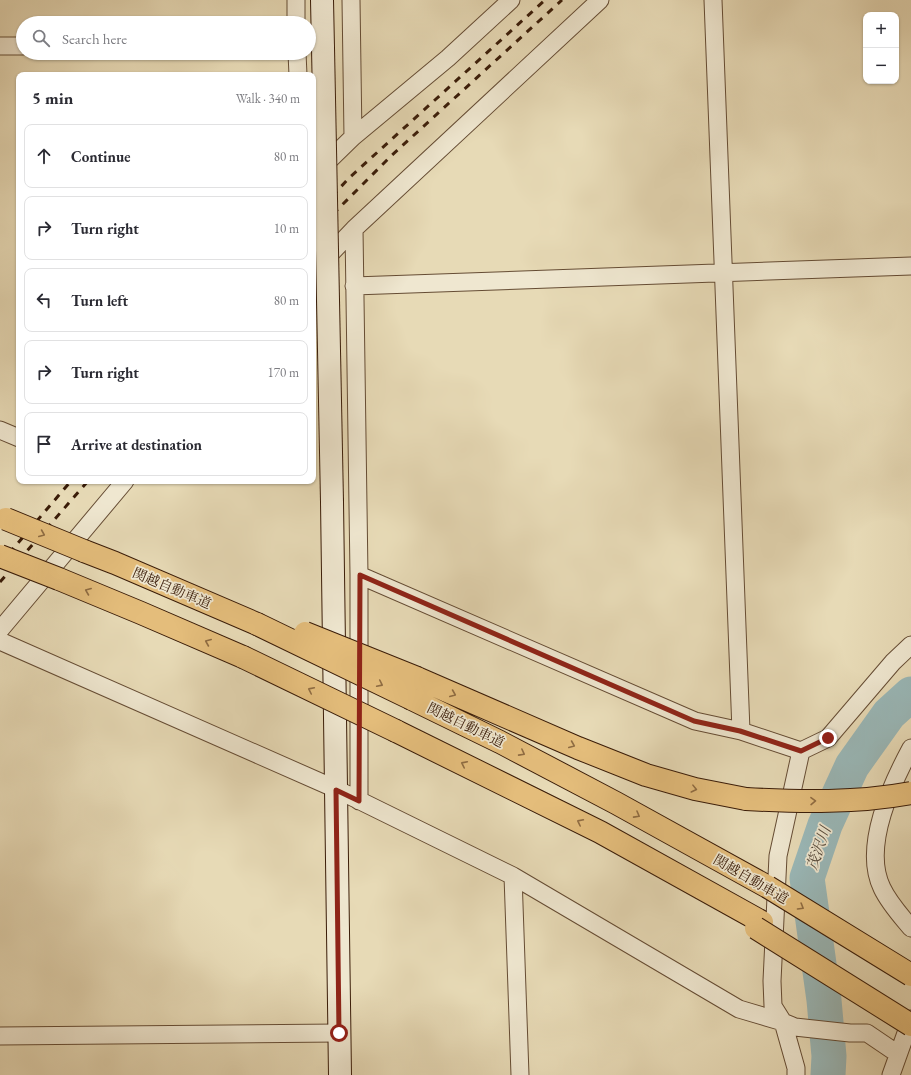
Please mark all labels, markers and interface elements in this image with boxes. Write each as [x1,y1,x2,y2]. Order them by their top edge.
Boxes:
map controls [863,12,899,84]
button: + [863,12,899,48]
search box [16,16,316,60]
icon: search [30,27,52,49]
text: Search here [62,29,127,48]
button: − [863,48,899,84]
text: 5 min [32,87,73,109]
text: Walk · 340 m [236,90,300,107]
icon: ahead [33,145,55,167]
text: Continue [71,147,131,166]
text: 80 m [274,148,299,165]
icon: right [33,217,55,239]
text: Turn right [71,219,139,238]
text: 10 m [274,220,299,237]
icon: left [33,289,55,311]
text: Turn left [71,291,128,310]
text: 80 m [274,292,299,309]
icon: right [33,361,55,383]
text: Turn right [71,363,139,382]
text: 170 m [268,364,299,381]
icon: arrive [33,433,55,455]
text: Arrive at destination [71,435,202,454]
one-way arrow [39,529,46,537]
street label: 関越自動車道 [130,563,214,613]
one-way arrow [84,588,91,596]
one-way arrow [204,639,212,647]
one-way arrow [376,679,383,687]
one-way arrow [308,687,315,695]
one-way arrow [448,689,456,697]
street label: 関越自動車道 [424,698,508,752]
route end [819,729,837,747]
one-way arrow [568,741,575,749]
one-way arrow [518,749,525,756]
one-way arrow [461,761,468,769]
one-way arrow [690,784,697,793]
one-way arrow [810,797,816,805]
one-way arrow [632,810,640,817]
one-way arrow [577,819,585,827]
water label: 茂沢川 [802,822,835,872]
street label: 関越自動車道 [710,850,792,908]
one-way arrow [797,903,804,910]
route start [330,1024,348,1042]

